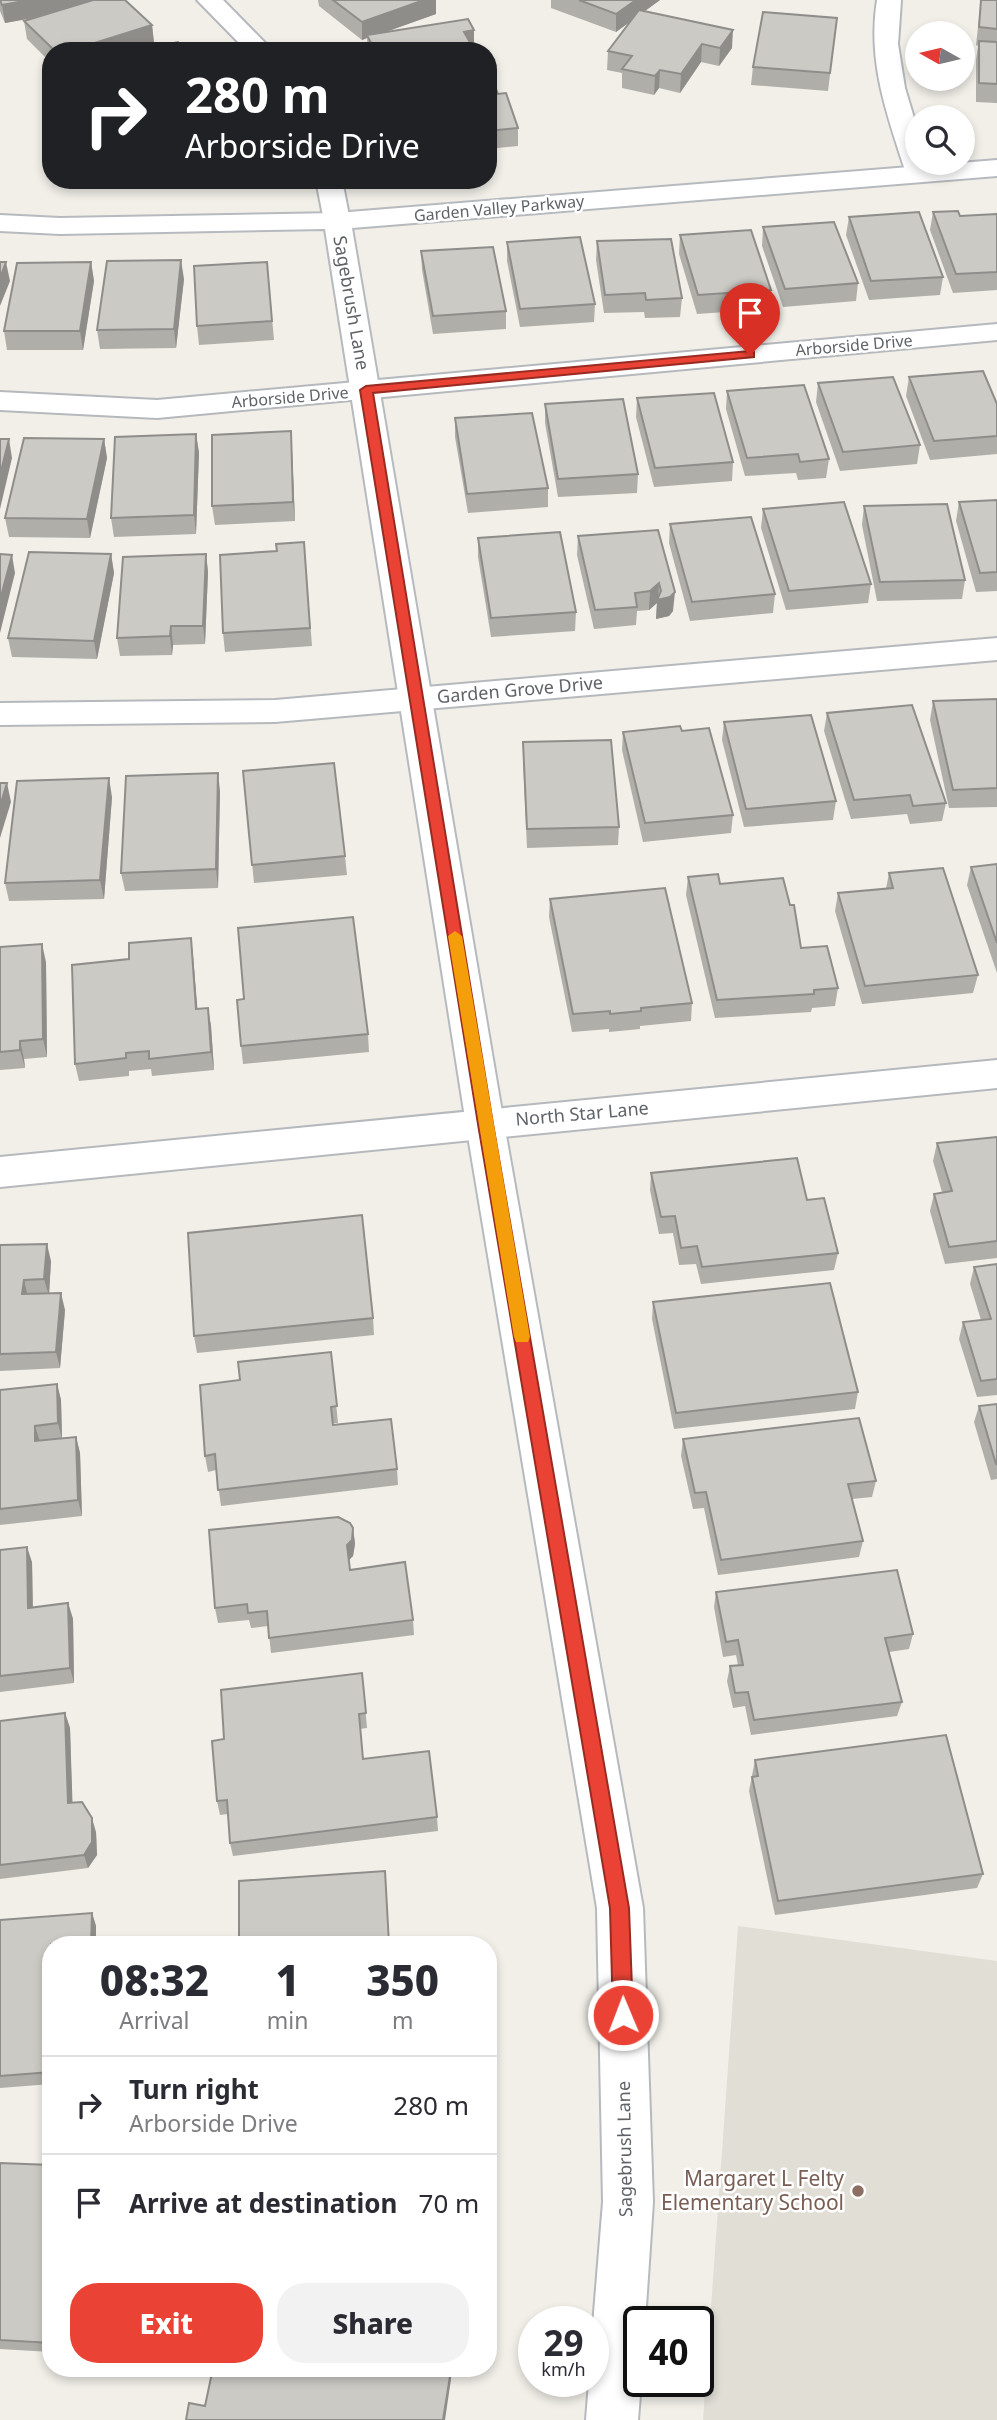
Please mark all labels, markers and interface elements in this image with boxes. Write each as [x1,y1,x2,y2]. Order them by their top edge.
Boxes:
north arrow [905,21,975,91]
map controls [905,21,975,175]
text: 280 m [185,61,330,127]
icon: right [70,70,161,161]
button: search [905,105,975,175]
text: Arborside Drive [185,124,420,167]
street label: Garden Valley Parkway [413,190,586,226]
street label: Sagebrush Lane [328,234,376,372]
pin [720,283,780,355]
icon: arrive [731,294,769,332]
street label: Arborside Drive [795,329,913,361]
street label: Arborside Drive [231,381,349,413]
street label: Garden Grove Drive [436,670,604,708]
street label: North Star Lane [514,1095,650,1131]
text: 08:32 [100,1951,209,2008]
text: 1 [275,1951,300,2008]
text: 350 [366,1951,439,2008]
position arrow [586,1978,660,2052]
text: Arrival [119,2004,189,2036]
text: min [267,2004,308,2036]
text: m [392,2004,413,2036]
text: Turn right [129,2071,259,2107]
street label: Sagebrush Lane [611,2081,637,2217]
icon: right [70,2086,108,2124]
text: 280 m [393,2087,469,2123]
text: Arborside Drive [129,2107,298,2139]
place label: Margaret L Felty Elementary School [661,2164,844,2216]
marker: Margaret L Felty Elementary School [850,2183,866,2199]
icon: arrive [70,2184,108,2222]
text: Arrive at destination [129,2185,398,2221]
text: 70 m [419,2185,479,2221]
button: Exit [70,2283,263,2363]
button: Share [277,2283,469,2363]
speed limit sign: 40 [623,2306,714,2397]
text: 29 [543,2319,584,2366]
text: km/h [541,2357,586,2381]

